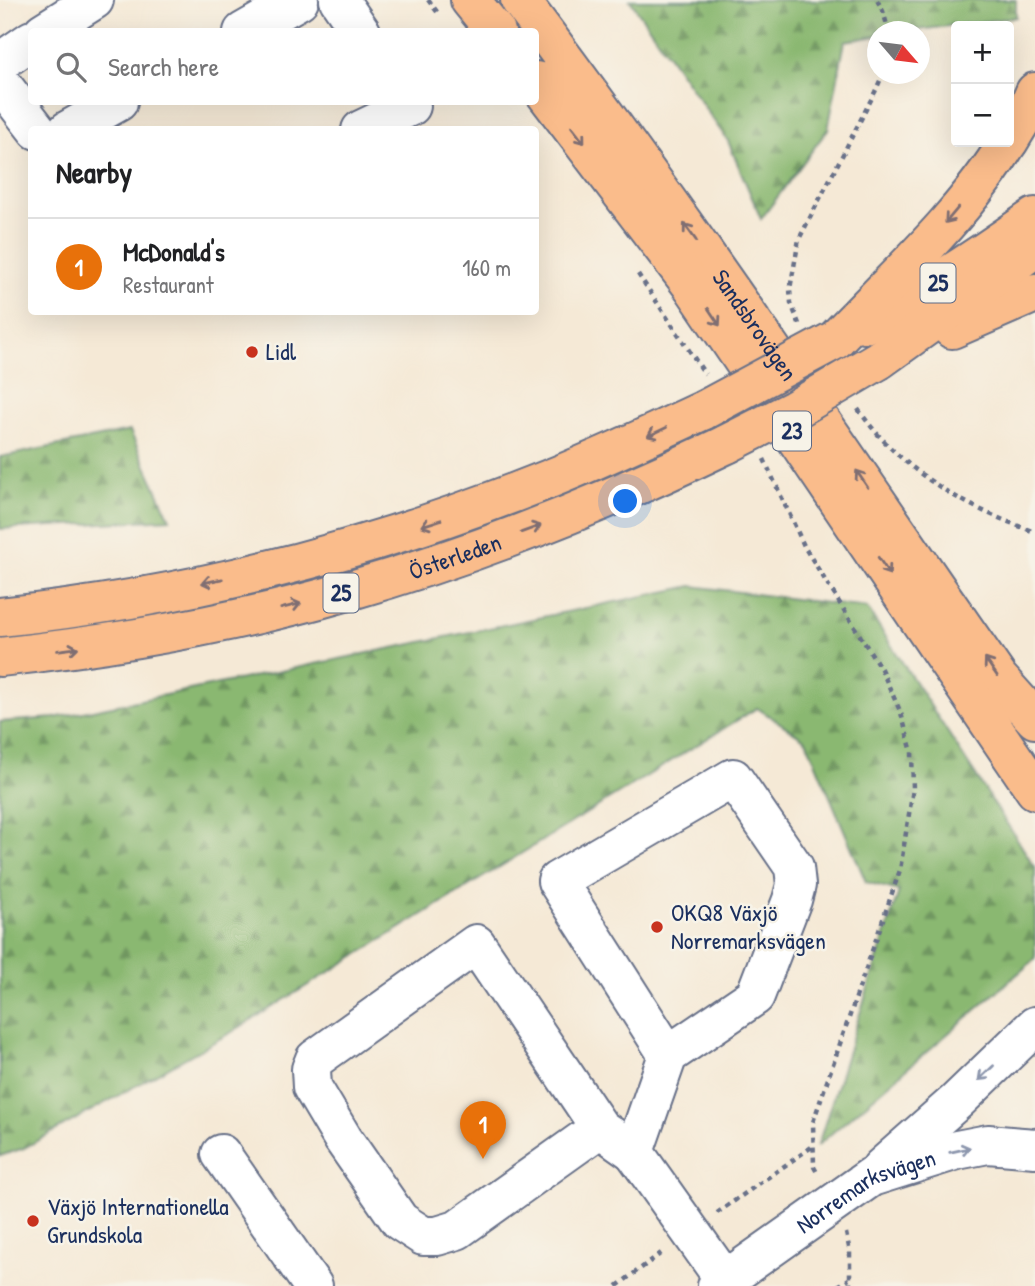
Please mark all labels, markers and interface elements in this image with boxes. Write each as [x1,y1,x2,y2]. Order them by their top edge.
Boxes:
north arrow [867,21,930,84]
map controls [951,21,1014,147]
button: + [951,21,1014,84]
search box [28,28,539,105]
icon: search [52,48,90,86]
text: Search here [108,49,219,84]
button: − [951,84,1014,147]
one-way arrow [570,125,586,143]
text: Nearby [56,152,132,192]
one-way arrow [944,206,960,224]
one-way arrow [683,223,697,242]
text: McDonald's [123,234,225,269]
text: 1 [75,252,83,283]
text: 160 m [462,252,511,283]
street label: Sandsbrovägen [705,263,805,387]
road number: 25 [920,264,956,302]
text: Restaurant [123,269,214,300]
one-way arrow [707,307,721,326]
place label: Lidl [266,335,297,367]
marker: Lidl [244,344,260,360]
road number: 23 [773,412,811,450]
one-way arrow [647,426,668,439]
one-way arrow [855,470,869,489]
your location [608,484,642,518]
one-way arrow [421,518,443,530]
one-way arrow [519,522,541,535]
street label: Österleden [405,525,505,587]
one-way arrow [877,555,891,575]
road number: 25 [324,573,358,612]
one-way arrow [201,575,224,589]
one-way arrow [279,599,302,612]
one-way arrow [56,642,79,655]
one-way arrow [984,658,998,677]
place label: OKQ8 Växjö Norremarksvägen [671,896,826,956]
marker: OKQ8 Växjö Norremarksvägen [649,919,665,935]
one-way arrow [978,1065,995,1082]
pin: 1 [460,1101,506,1159]
street label: Norremarksvägen [789,1141,939,1240]
one-way arrow [948,1142,971,1156]
place label: Växjö Internationella Grundskola [47,1190,229,1250]
marker: Växjö Internationella Grundskola [25,1213,41,1229]

